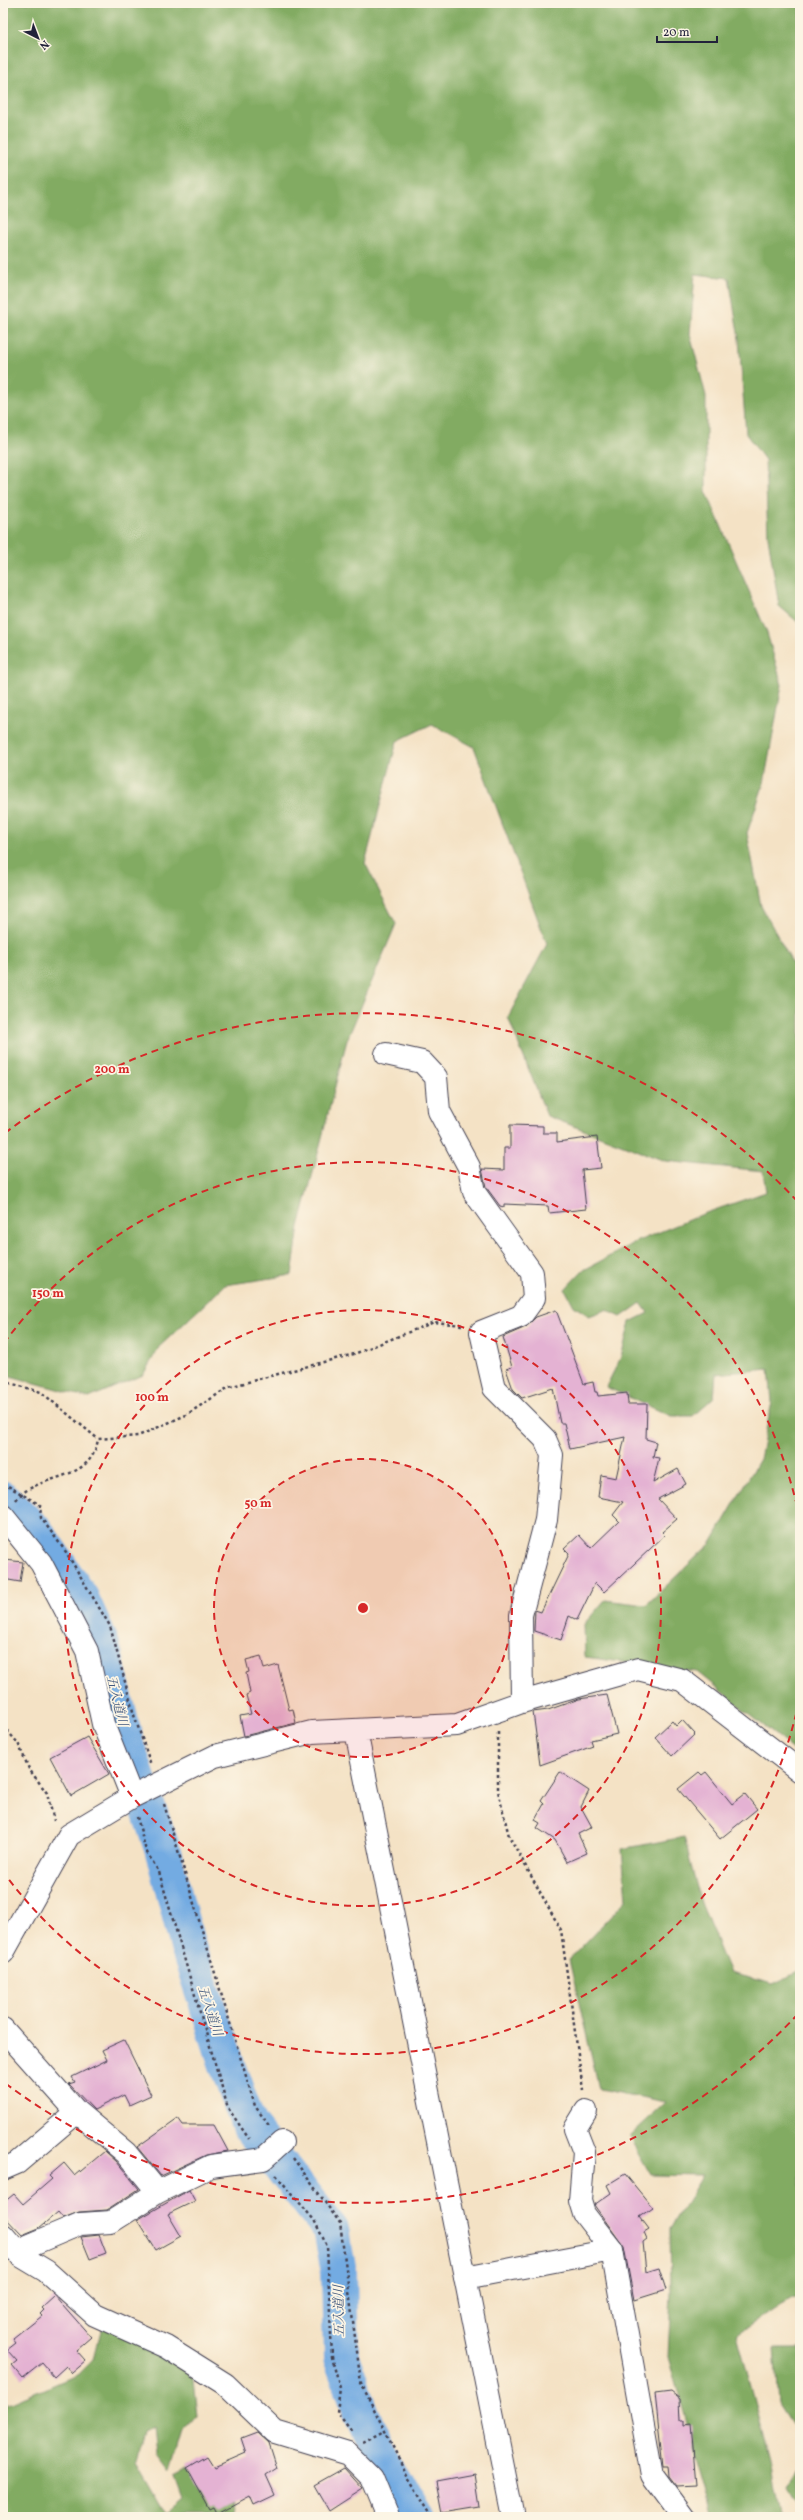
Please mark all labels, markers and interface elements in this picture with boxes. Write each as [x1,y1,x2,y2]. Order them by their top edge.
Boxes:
north arrow [18,18,58,58]
scale bar [657,18,717,44]
text: 20 m [663,25,690,41]
text: N [36,36,52,53]
text: 200 m [94,1062,130,1078]
text: 150 m [32,1286,64,1302]
text: 100 m [135,1390,169,1406]
text: 50 m [244,1496,272,1512]
centre of rings [356,1601,370,1615]
water label: 五入道川 [101,1674,132,1730]
water label: 五入道川 [192,1983,226,2040]
water label: 五入道川 [331,2283,349,2337]

